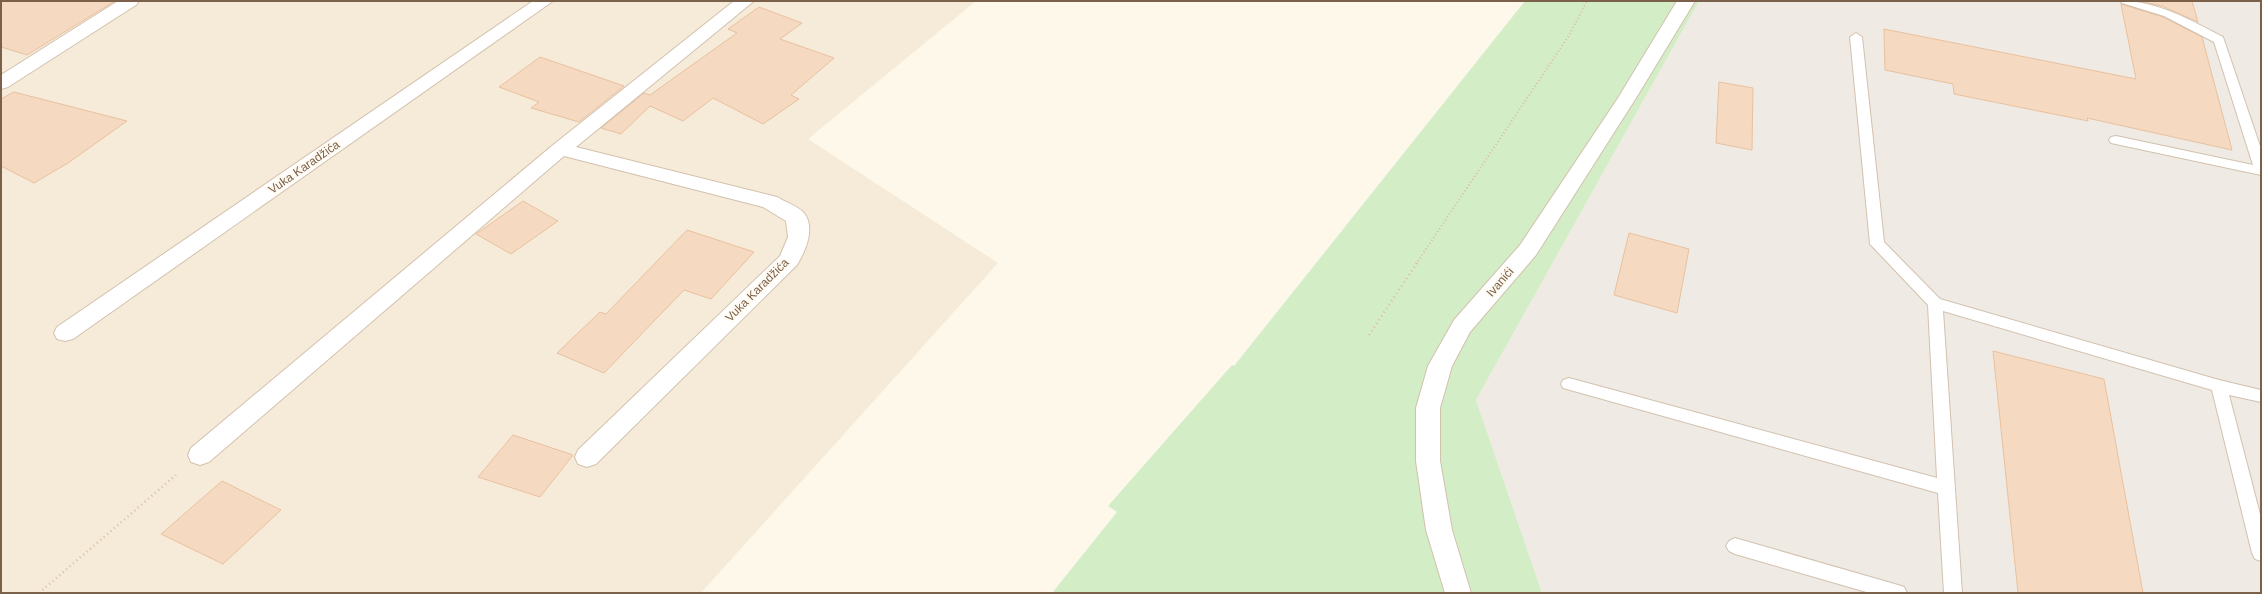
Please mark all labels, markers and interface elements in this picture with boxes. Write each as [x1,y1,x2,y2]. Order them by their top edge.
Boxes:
street label: Vuka Karadžića [266,137,343,197]
street label: Vuka Karadžića [722,255,792,325]
street label: Ivanići [1484,265,1516,299]

